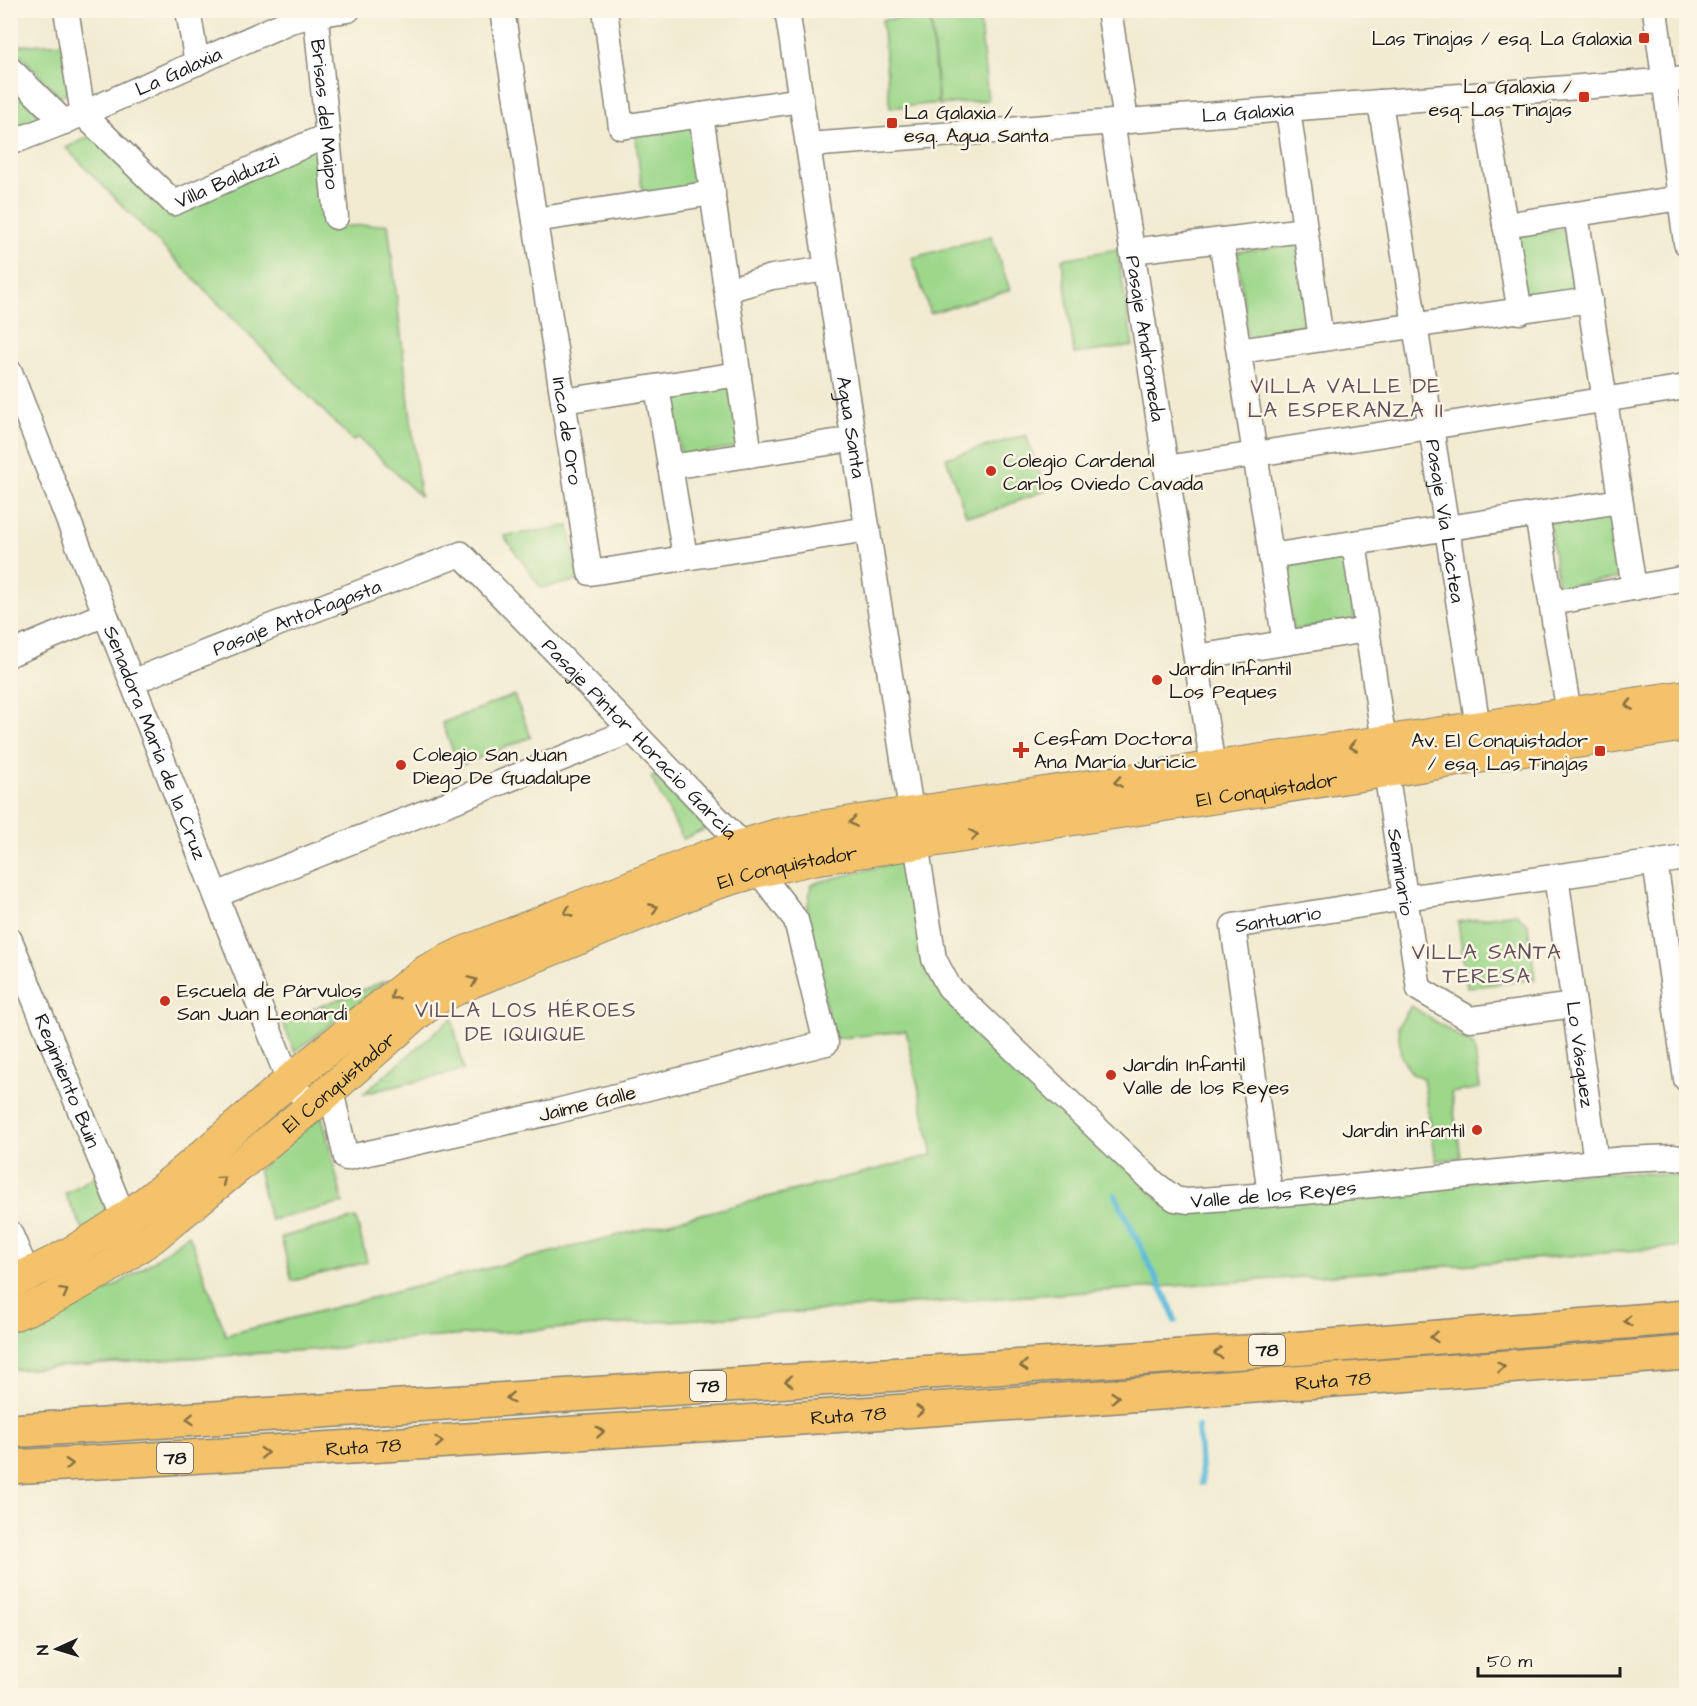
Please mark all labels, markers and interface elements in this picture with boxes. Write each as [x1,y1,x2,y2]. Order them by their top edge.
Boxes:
place label: Las Tinajas / esq. La Galaxia [1371,25,1632,53]
marker: Las Tinajas / esq. La Galaxia [1637,31,1651,45]
street label: Brisas del Maipo [303,38,346,191]
street label: La Galaxia [131,40,226,103]
place label: La Galaxia / esq. Las Tinajas [1429,73,1572,124]
marker: La Galaxia / esq. Las Tinajas [1577,90,1591,104]
street label: La Galaxia [1201,96,1295,130]
place label: La Galaxia / esq. Agua Santa [904,99,1049,151]
marker: La Galaxia / esq. Agua Santa [885,116,899,130]
street label: Villa Balduzzi [170,146,283,216]
street label: Pasaje Andrómeda [1118,253,1172,424]
district label: VILLA VALLE DE LA ESPERANZA II [1248,372,1444,425]
street label: Agua Santa [829,374,872,480]
street label: Inca de Oro [545,375,589,487]
street label: Pasaje Vía Láctea [1418,437,1471,605]
place label: Colegio Cardenal Carlos Oviedo Cavada [1003,447,1203,498]
marker: Colegio Cardenal Carlos Oviedo Cavada [984,464,998,478]
street label: Pasaje Antofagasta [209,573,385,663]
street label: Senadora María de la Cruz [96,622,214,864]
street label: Pasaje Pintor Horacio García [535,632,743,846]
place label: Jardín Infantil Los Peques [1169,655,1291,706]
marker: Jardín Infantil Los Peques [1150,673,1164,687]
one-way arrow [1624,698,1633,710]
place label: Cesfam Doctora Ana María Juricic [1034,725,1197,776]
place label: Av. El Conquistador / esq. Las Tinajas [1411,727,1588,778]
one-way arrow [1348,740,1357,752]
place label: Colegio San Juan Diego De Guadalupe [413,741,591,793]
marker: Cesfam Doctora Ana María Juricic [1012,741,1030,759]
marker: Av. El Conquistador / esq. Las Tinajas [1593,744,1607,758]
marker: Colegio San Juan Diego De Guadalupe [394,758,408,772]
street label: El Conquistador [1194,766,1340,815]
one-way arrow [1114,775,1123,787]
one-way arrow [849,815,858,827]
street label: Seminario [1380,826,1421,918]
one-way arrow [969,829,979,841]
street label: El Conquistador [714,839,859,897]
street label: Santuario [1233,899,1323,940]
one-way arrow [648,903,659,915]
one-way arrow [564,904,574,917]
district label: VILLA SANTA TERESA [1412,938,1562,991]
one-way arrow [467,976,478,988]
place label: Escuela de Párvulos San Juan Leonardi [177,977,362,1028]
one-way arrow [390,988,401,999]
marker: Escuela de Párvulos San Juan Leonardi [158,994,172,1008]
district label: VILLA LOS HÉROES DE IQUIQUE [415,996,637,1049]
street label: Lo Vásquez [1559,999,1601,1109]
street label: Regimiento Buin [27,1010,107,1152]
street label: El Conquistador [276,1025,403,1140]
place label: Jardín Infantil Valle de los Reyes [1123,1051,1289,1103]
marker: Jardín Infantil Valle de los Reyes [1104,1068,1118,1082]
street label: Jaime Galle [536,1078,639,1130]
place label: Jardin infantil [1343,1117,1465,1145]
marker: Jardin infantil [1470,1123,1484,1137]
street label: Valle de los Reyes [1190,1174,1358,1216]
one-way arrow [215,1176,226,1187]
one-way arrow [58,1288,68,1299]
one-way arrow [1624,1314,1633,1327]
one-way arrow [1429,1330,1438,1343]
road number: 78 [1249,1335,1285,1365]
one-way arrow [1214,1347,1223,1360]
one-way arrow [1019,1360,1028,1373]
one-way arrow [1497,1361,1506,1374]
street label: Ruta 78 [1294,1364,1372,1398]
road number: 78 [690,1371,726,1401]
one-way arrow [785,1375,794,1388]
one-way arrow [1110,1390,1119,1403]
one-way arrow [505,1392,514,1405]
street label: Ruta 78 [810,1399,887,1432]
one-way arrow [916,1404,925,1417]
one-way arrow [186,1413,195,1426]
one-way arrow [596,1426,605,1439]
street label: Ruta 78 [325,1431,402,1464]
one-way arrow [435,1436,444,1449]
road number: 78 [157,1443,193,1473]
one-way arrow [259,1447,268,1460]
one-way arrow [64,1458,73,1471]
north arrow [27,1619,87,1679]
scale bar [1478,1640,1620,1678]
text: N [32,1644,54,1656]
text: 50 m [1487,1649,1532,1674]

